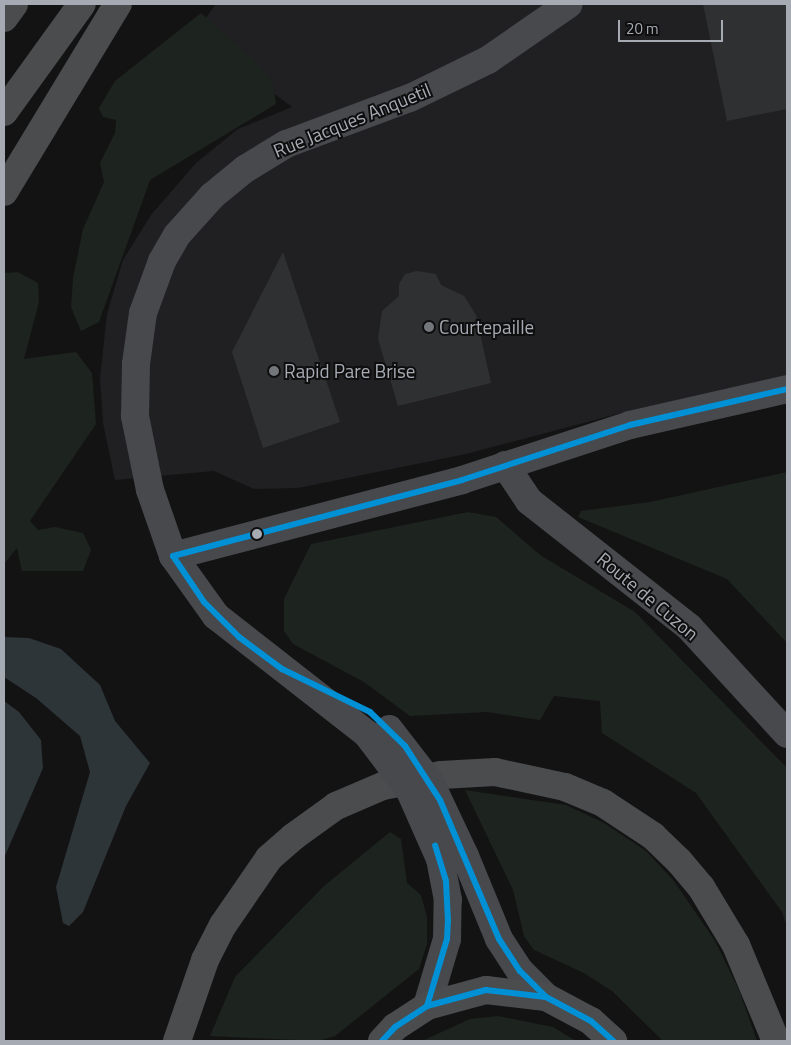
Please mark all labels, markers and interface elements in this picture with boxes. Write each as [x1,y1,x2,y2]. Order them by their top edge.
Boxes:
scale bar [621,10,726,42]
text: 20 m [626,17,659,40]
street label: Rue Jacques Anquetil [270,78,434,162]
place label: Courtepaille [439,316,534,338]
marker: Courtepaille [423,321,435,333]
place label: Rapid Pare Brise [284,360,415,382]
marker: Rapid Pare Brise [268,365,280,377]
unlabelled marker [252,529,262,539]
street label: Route de Cuzon [593,547,703,645]

